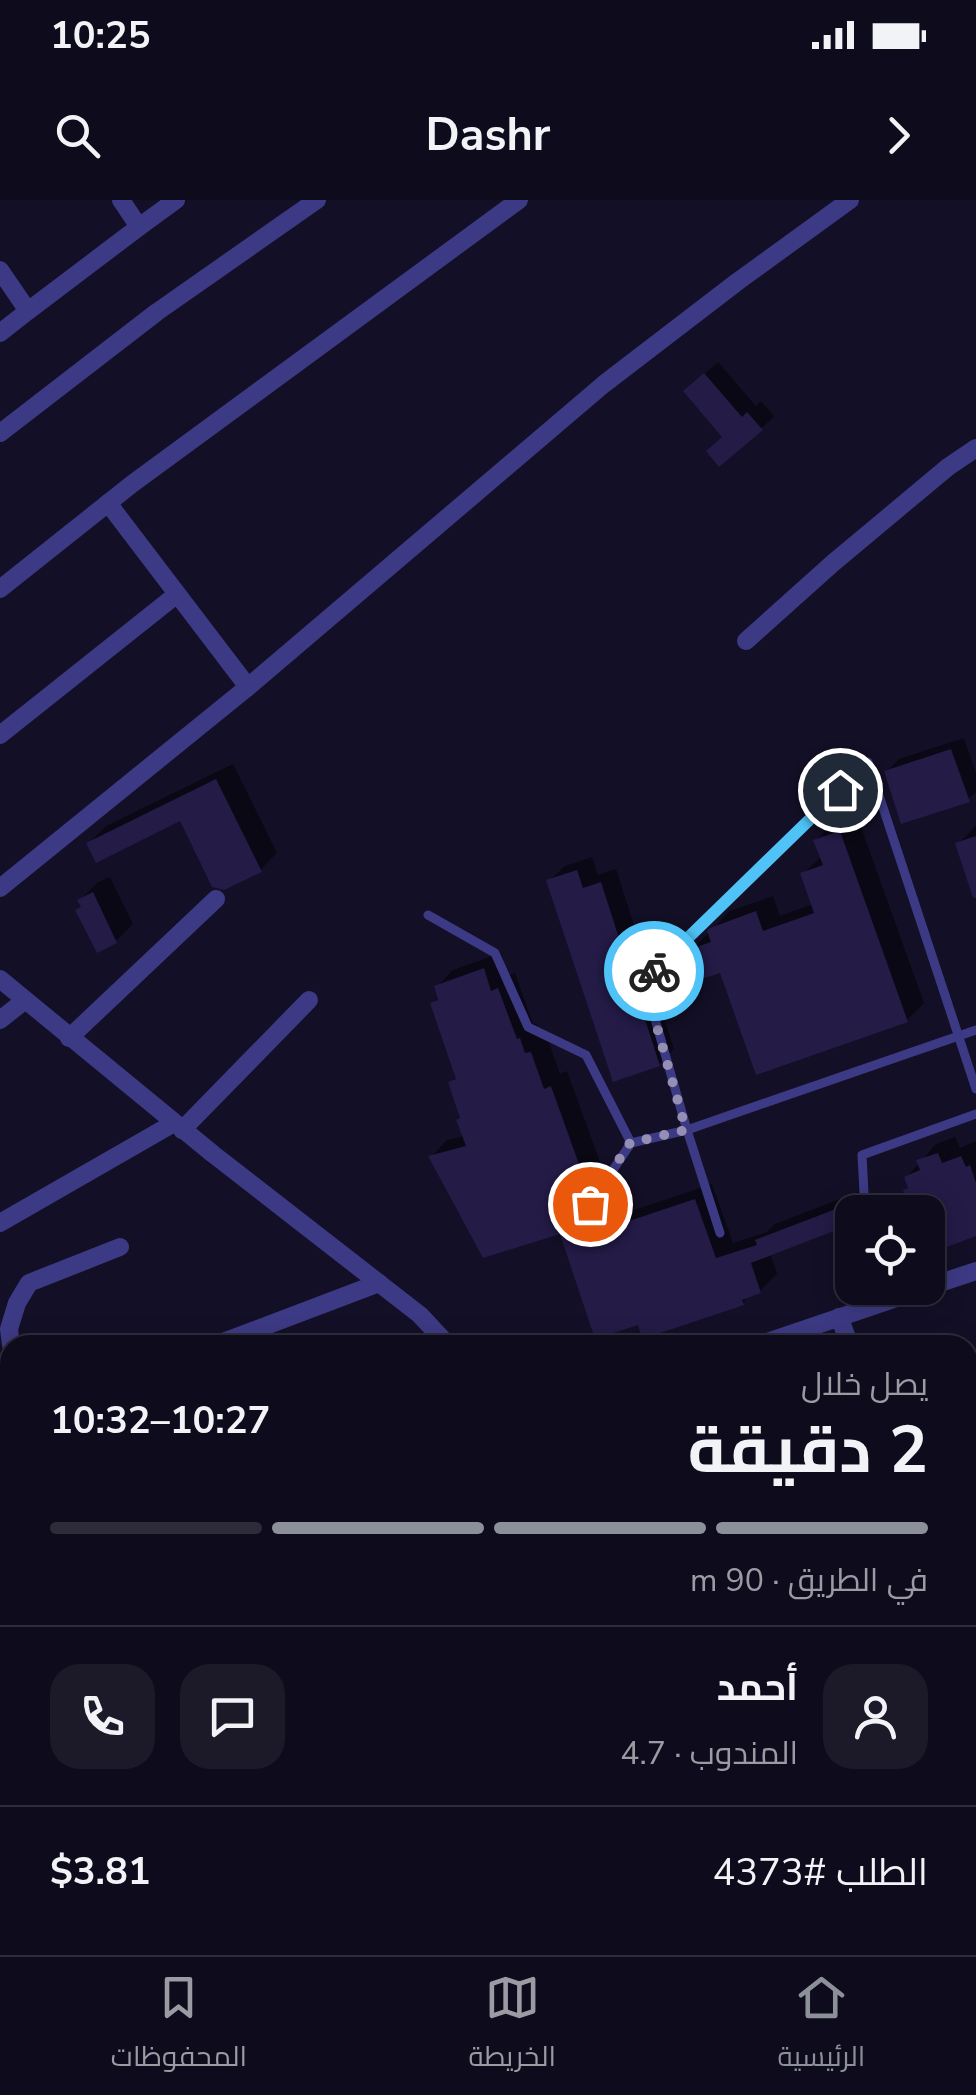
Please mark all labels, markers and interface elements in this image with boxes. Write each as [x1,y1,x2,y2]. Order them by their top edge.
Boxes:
text: 10:25 [50,10,151,61]
text: Dashr [426,105,550,166]
icon: search [50,108,105,163]
icon: forward [871,108,926,163]
pin [798,748,883,833]
icon: home [813,763,868,818]
courier [604,921,704,1021]
icon: bike [627,944,682,999]
pin [548,1162,633,1247]
icon: bag [563,1177,618,1232]
map controls [835,1195,945,1305]
button: locate [835,1195,945,1305]
text: يصل خلال [801,1363,928,1406]
text: 10:27–10:32 [50,1395,270,1446]
text: 2 دقيقة [688,1406,928,1495]
text: في الطريق · 90 m [690,1559,928,1602]
text: أحمد [717,1662,798,1713]
button: phone [50,1664,155,1769]
button: chat [180,1664,285,1769]
button: person [823,1664,928,1769]
text: المندوب · 4.7 [620,1732,798,1775]
text: $3.81 [50,1846,151,1897]
text: الطلب #4373 [712,1847,928,1898]
tab: المحفوظات [111,1970,247,2082]
tab: الخريطة [469,1970,556,2082]
tab: الرئيسية [777,1970,865,2082]

